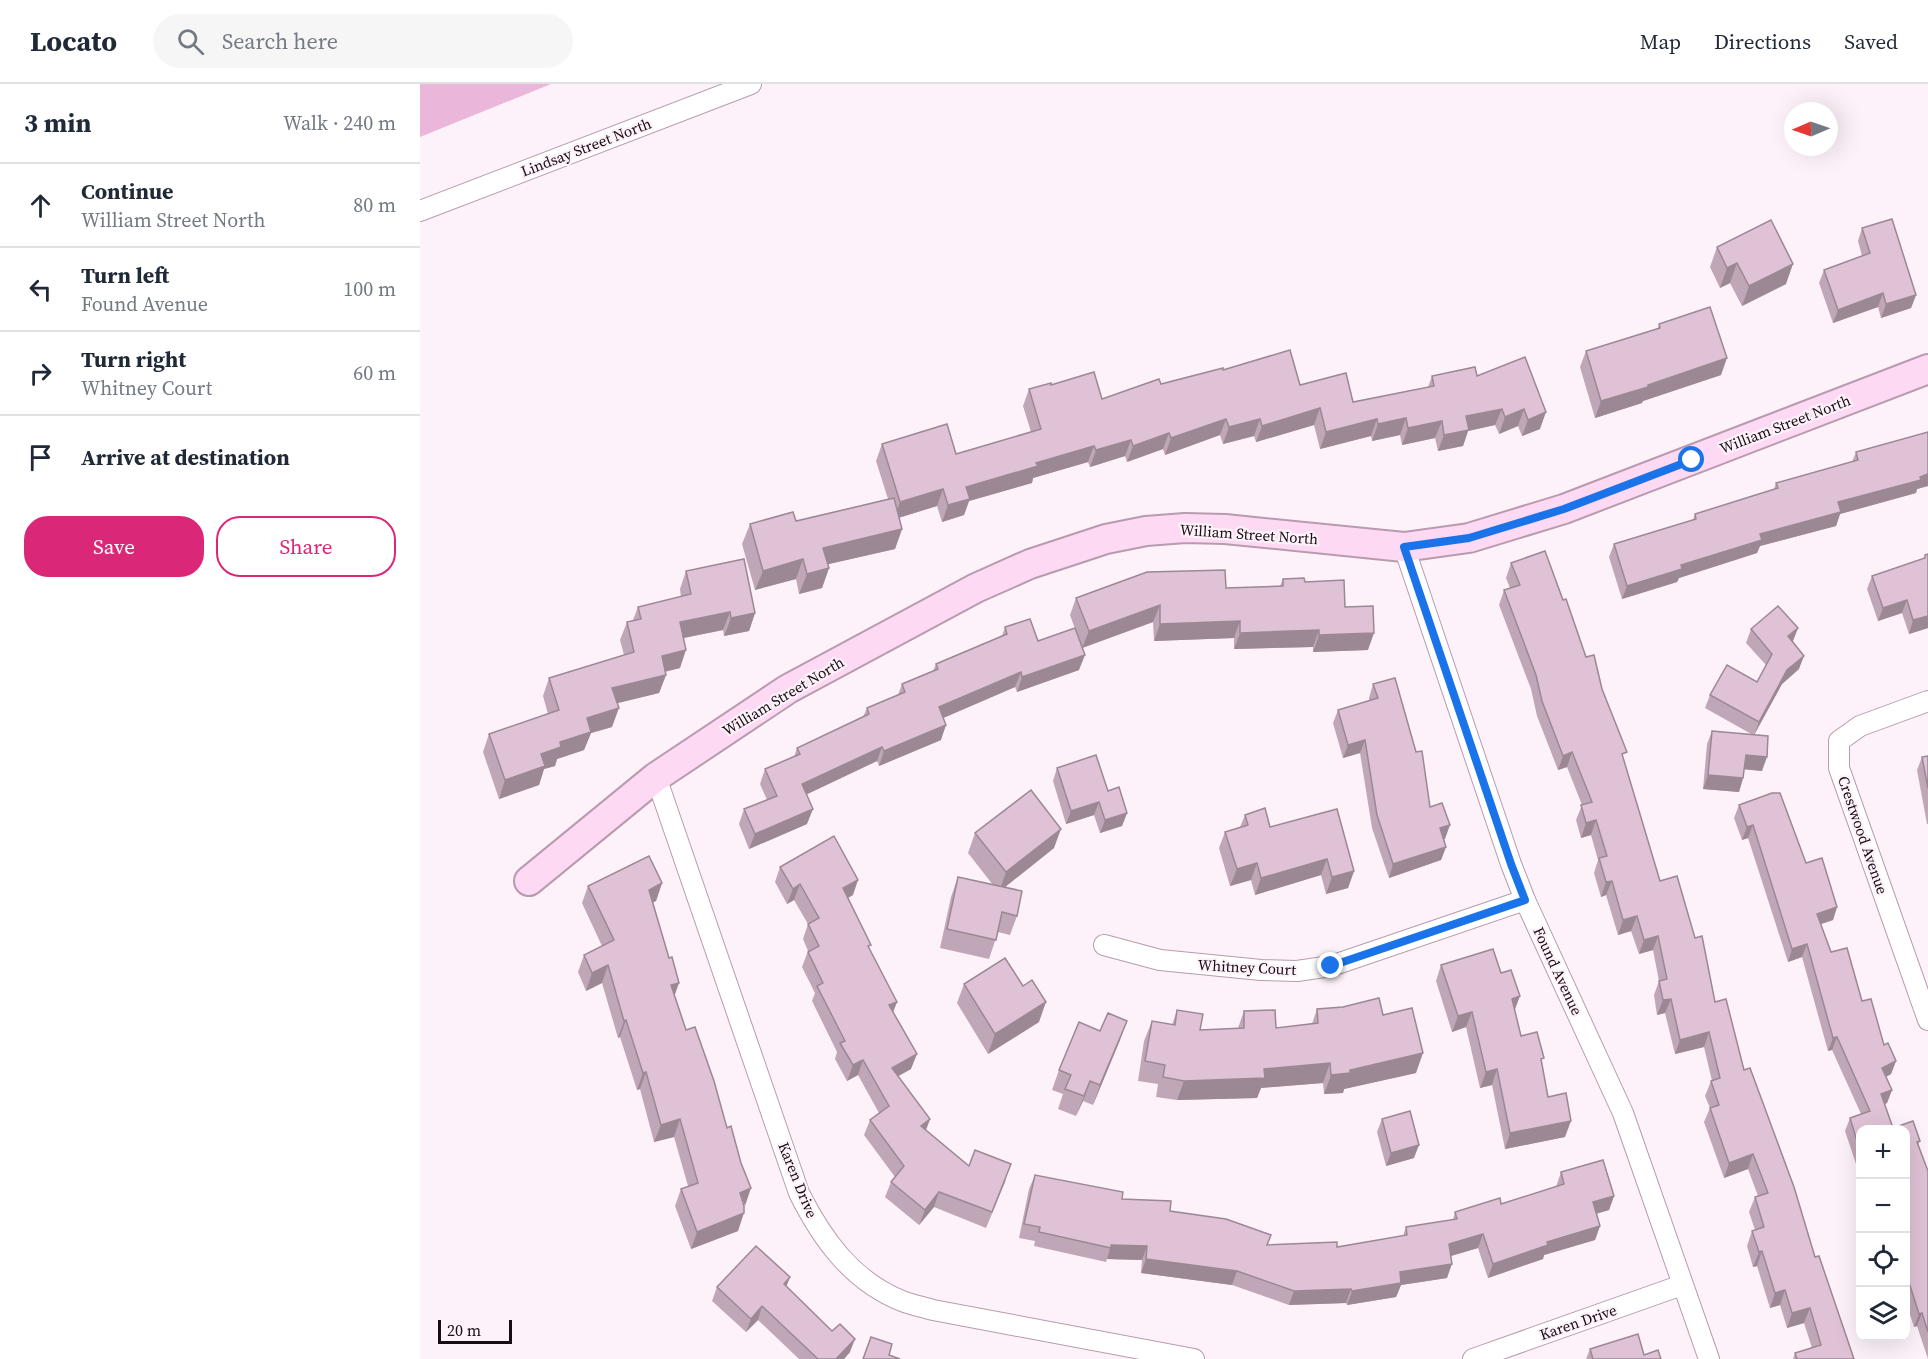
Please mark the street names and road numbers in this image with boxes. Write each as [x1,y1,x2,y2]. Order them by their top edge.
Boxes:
street label: Lindsay Street North [518,112,654,182]
street label: William Street North [1717,389,1853,459]
street label: William Street North [1179,519,1319,549]
street label: William Street North [718,651,848,741]
street label: Crestwood Avenue [1833,773,1893,897]
street label: Found Avenue [1528,923,1588,1019]
street label: Whitney Court [1197,954,1297,980]
street label: Karen Drive [773,1139,823,1221]
street label: Karen Drive [1537,1299,1620,1345]

